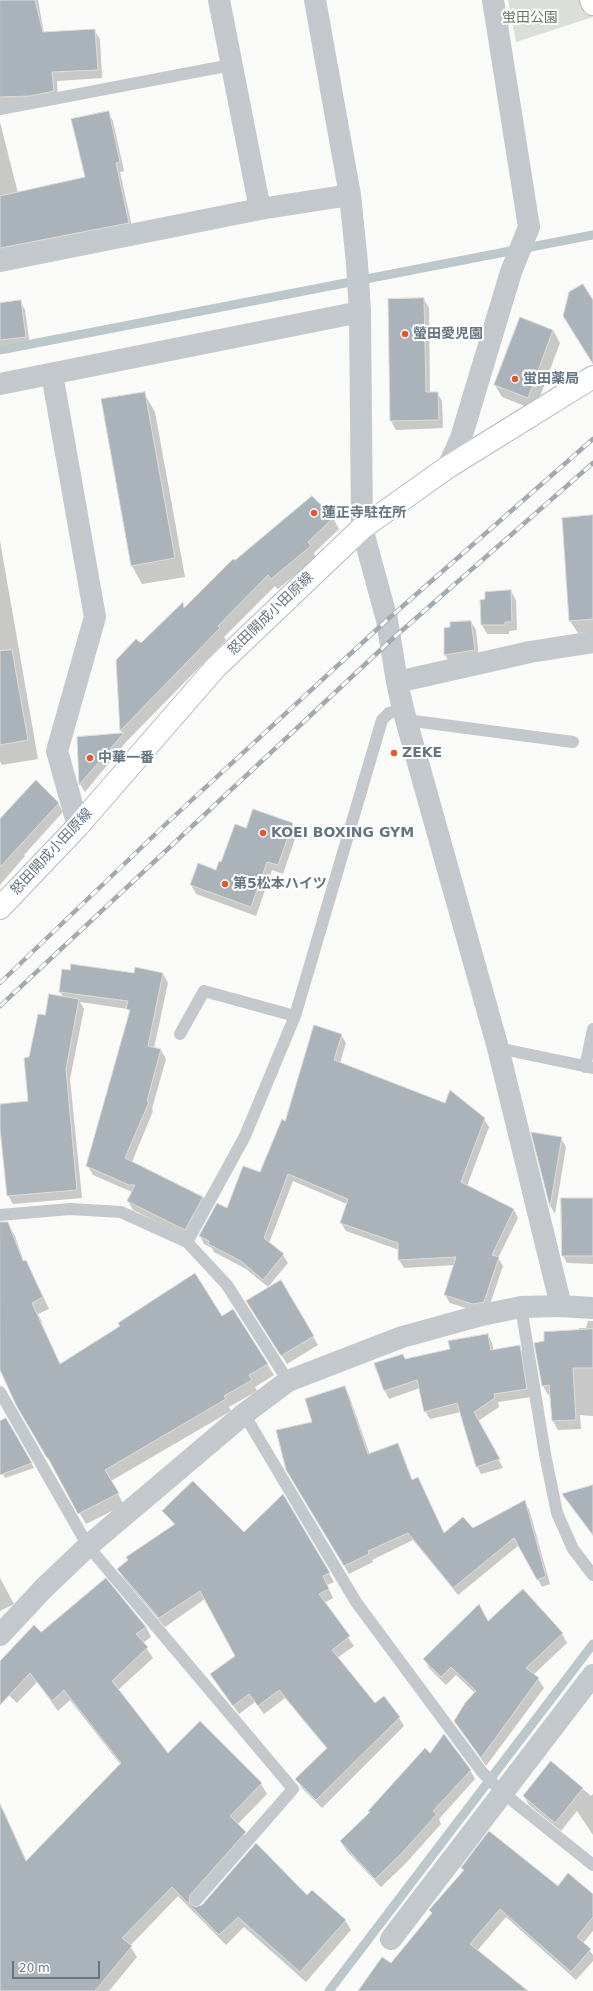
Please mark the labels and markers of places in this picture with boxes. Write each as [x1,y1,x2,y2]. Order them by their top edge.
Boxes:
place label: 螢田愛児園 [413,326,483,342]
marker: 螢田愛児園 [400,329,410,339]
place label: 蛍田薬局 [523,371,579,387]
marker: 蛍田薬局 [510,374,520,384]
place label: 蓮正寺駐在所 [322,505,406,521]
marker: 蓮正寺駐在所 [309,508,319,518]
place label: ZEKE [402,745,442,761]
marker: ZEKE [389,748,399,758]
place label: 中華一番 [98,750,154,766]
marker: 中華一番 [85,753,95,763]
place label: KOEI BOXING GYM [271,825,414,841]
marker: KOEI BOXING GYM [258,828,268,838]
place label: 第5松本ハイツ [233,876,327,892]
marker: 第5松本ハイツ [220,879,230,889]

